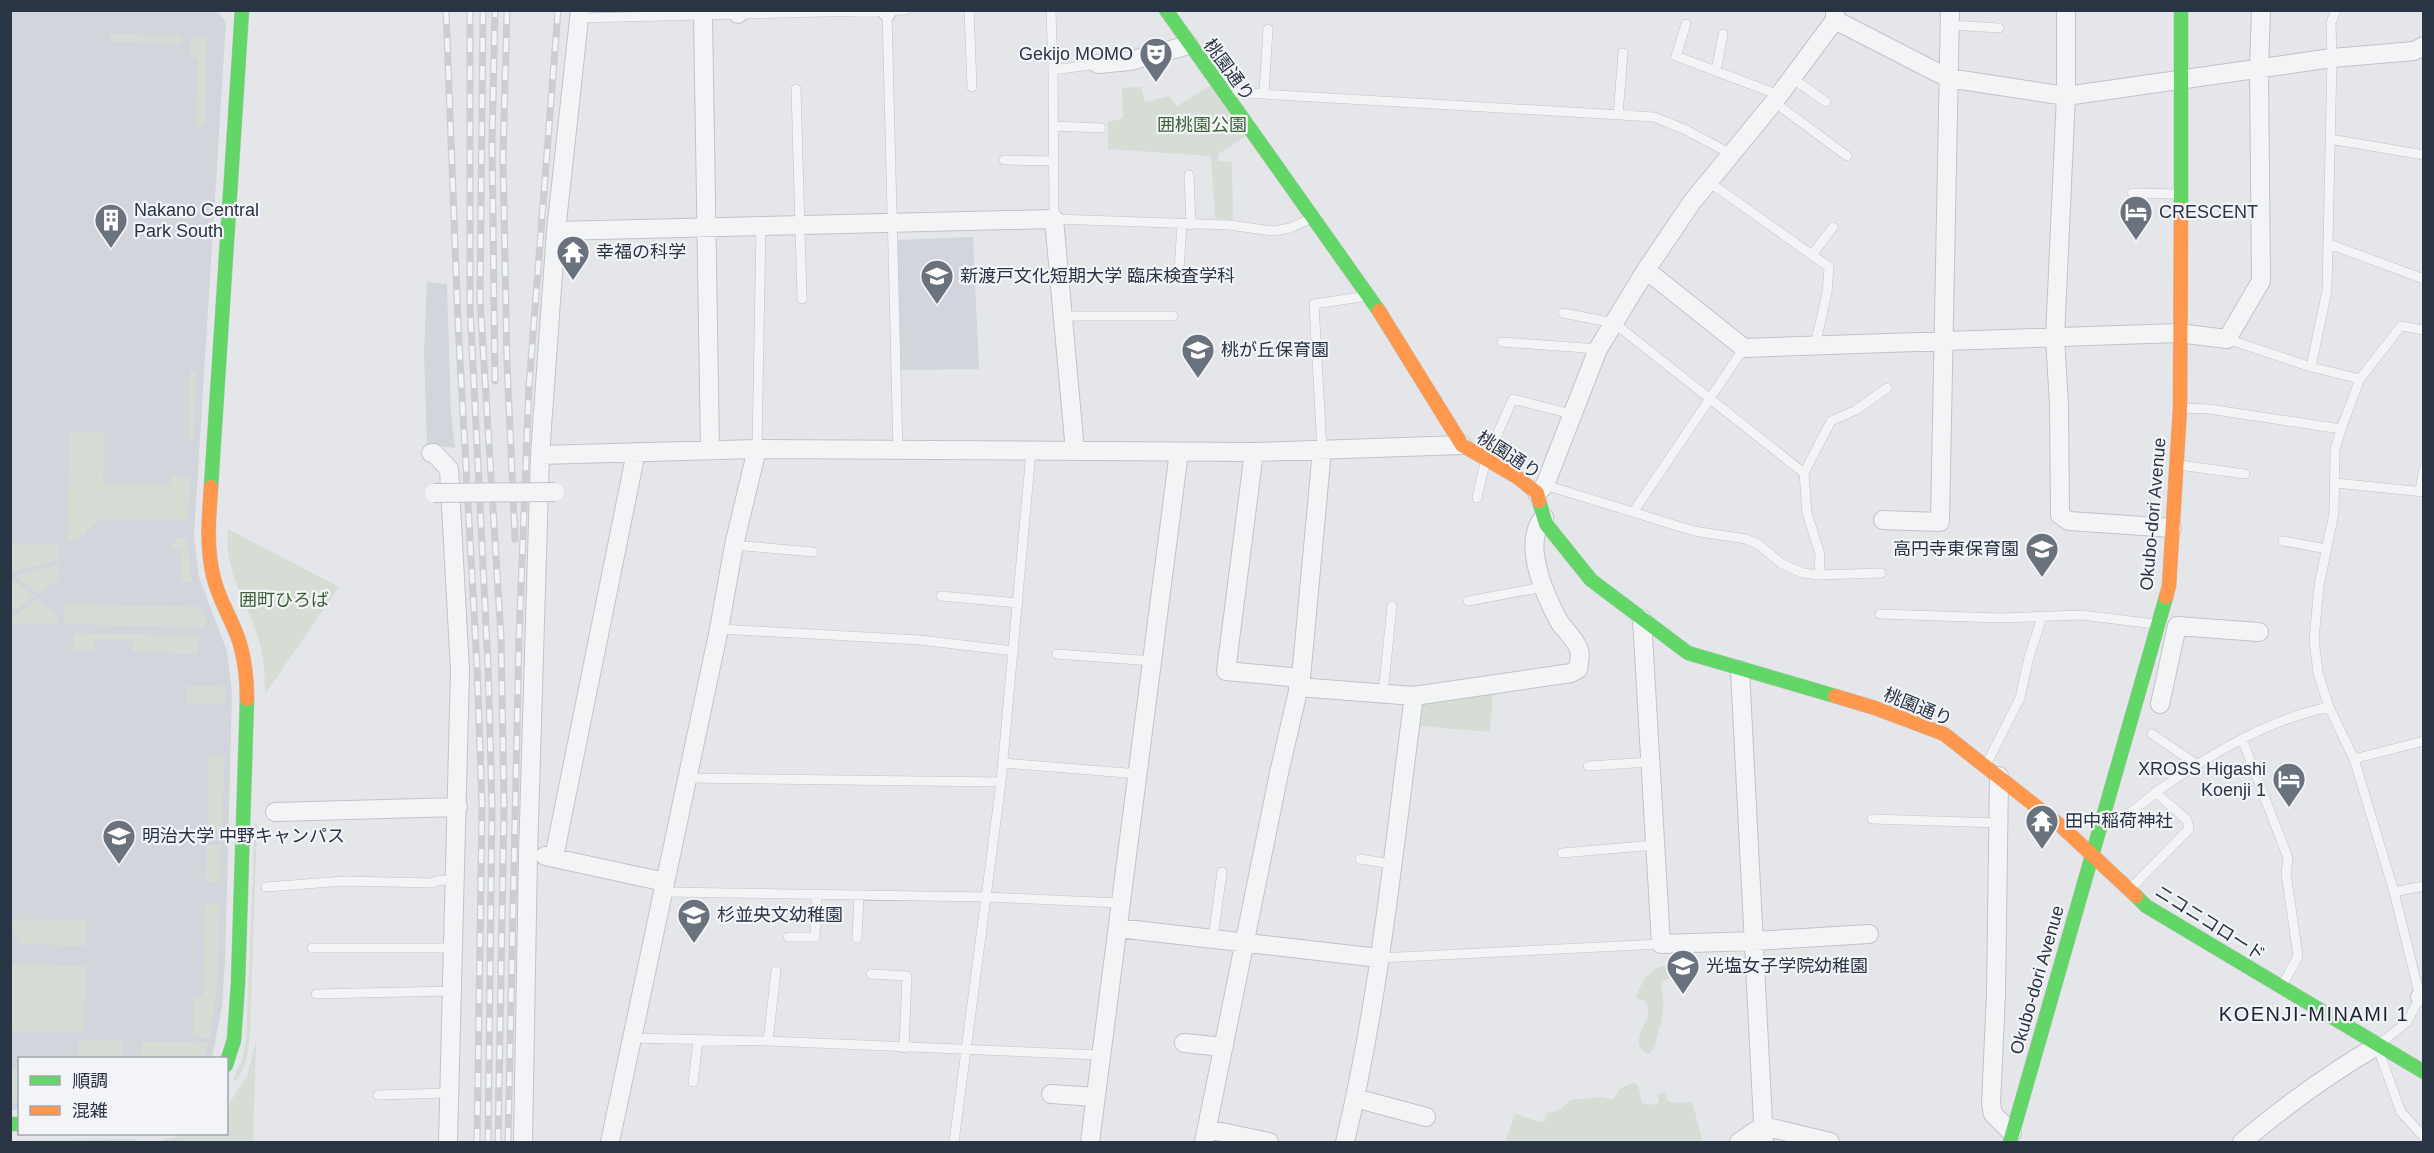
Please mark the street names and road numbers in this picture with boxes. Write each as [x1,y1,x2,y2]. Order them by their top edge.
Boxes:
street label: 桃園通り [1200,35,1258,105]
street label: 桃園通り [1473,427,1545,483]
street label: Okubo-dori Avenue [2136,437,2170,591]
street label: 桃園通り [1881,684,1955,730]
street label: ニコニコロード [2151,881,2269,965]
street label: Okubo-dori Avenue [2006,903,2068,1057]

